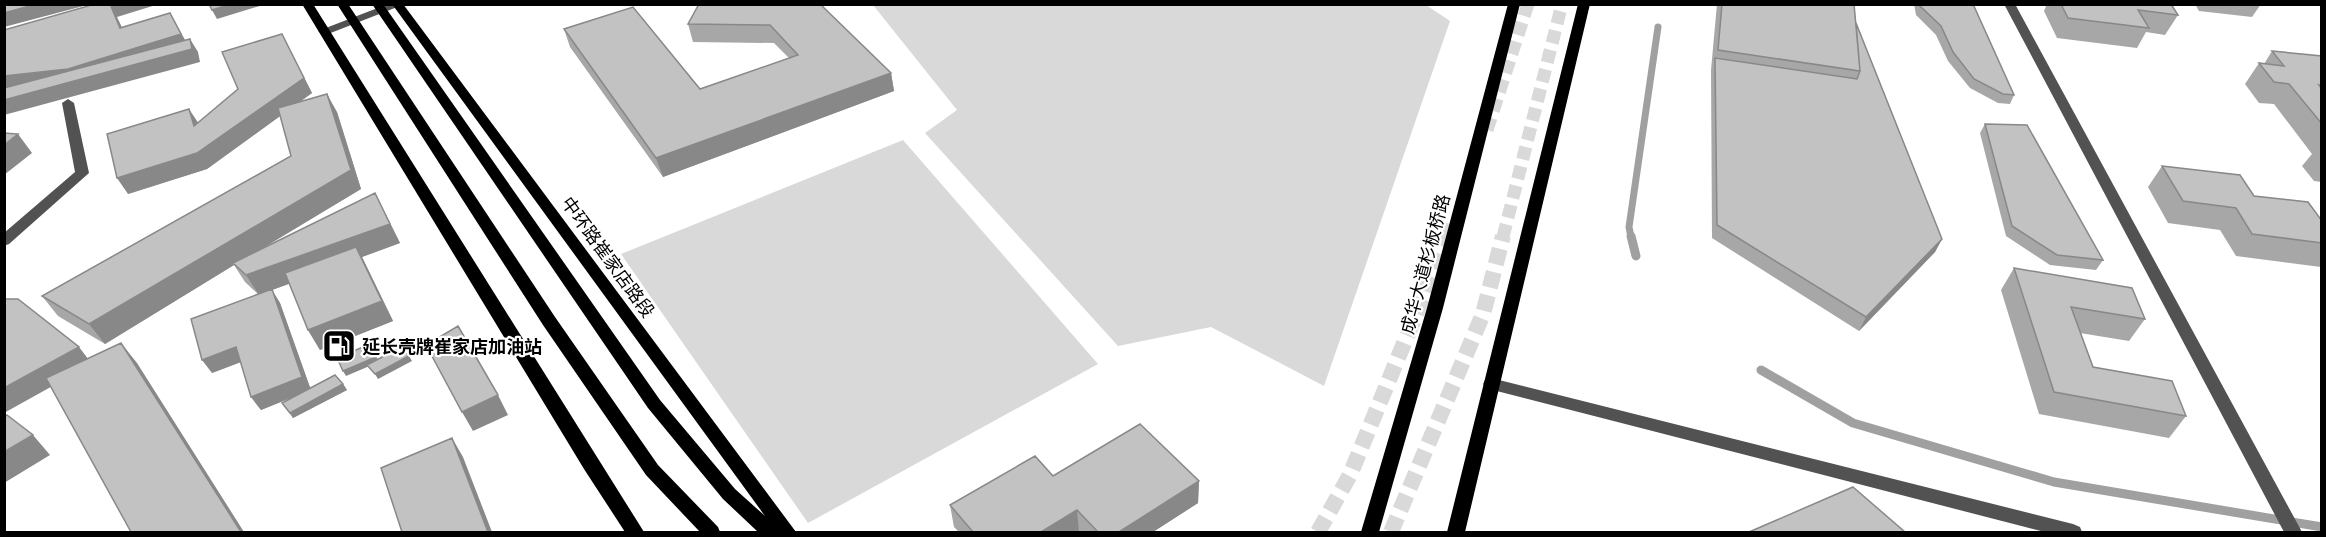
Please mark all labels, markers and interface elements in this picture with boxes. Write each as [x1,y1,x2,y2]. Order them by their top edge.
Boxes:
street label: 成华大道杉板桥路 [1396,192,1454,336]
street label: 中环路崔家店路段 [557,193,659,321]
fuel station icon: 延长壳牌崔家店加油站 [321,328,357,364]
place label: 延长壳牌崔家店加油站 [362,336,542,357]

